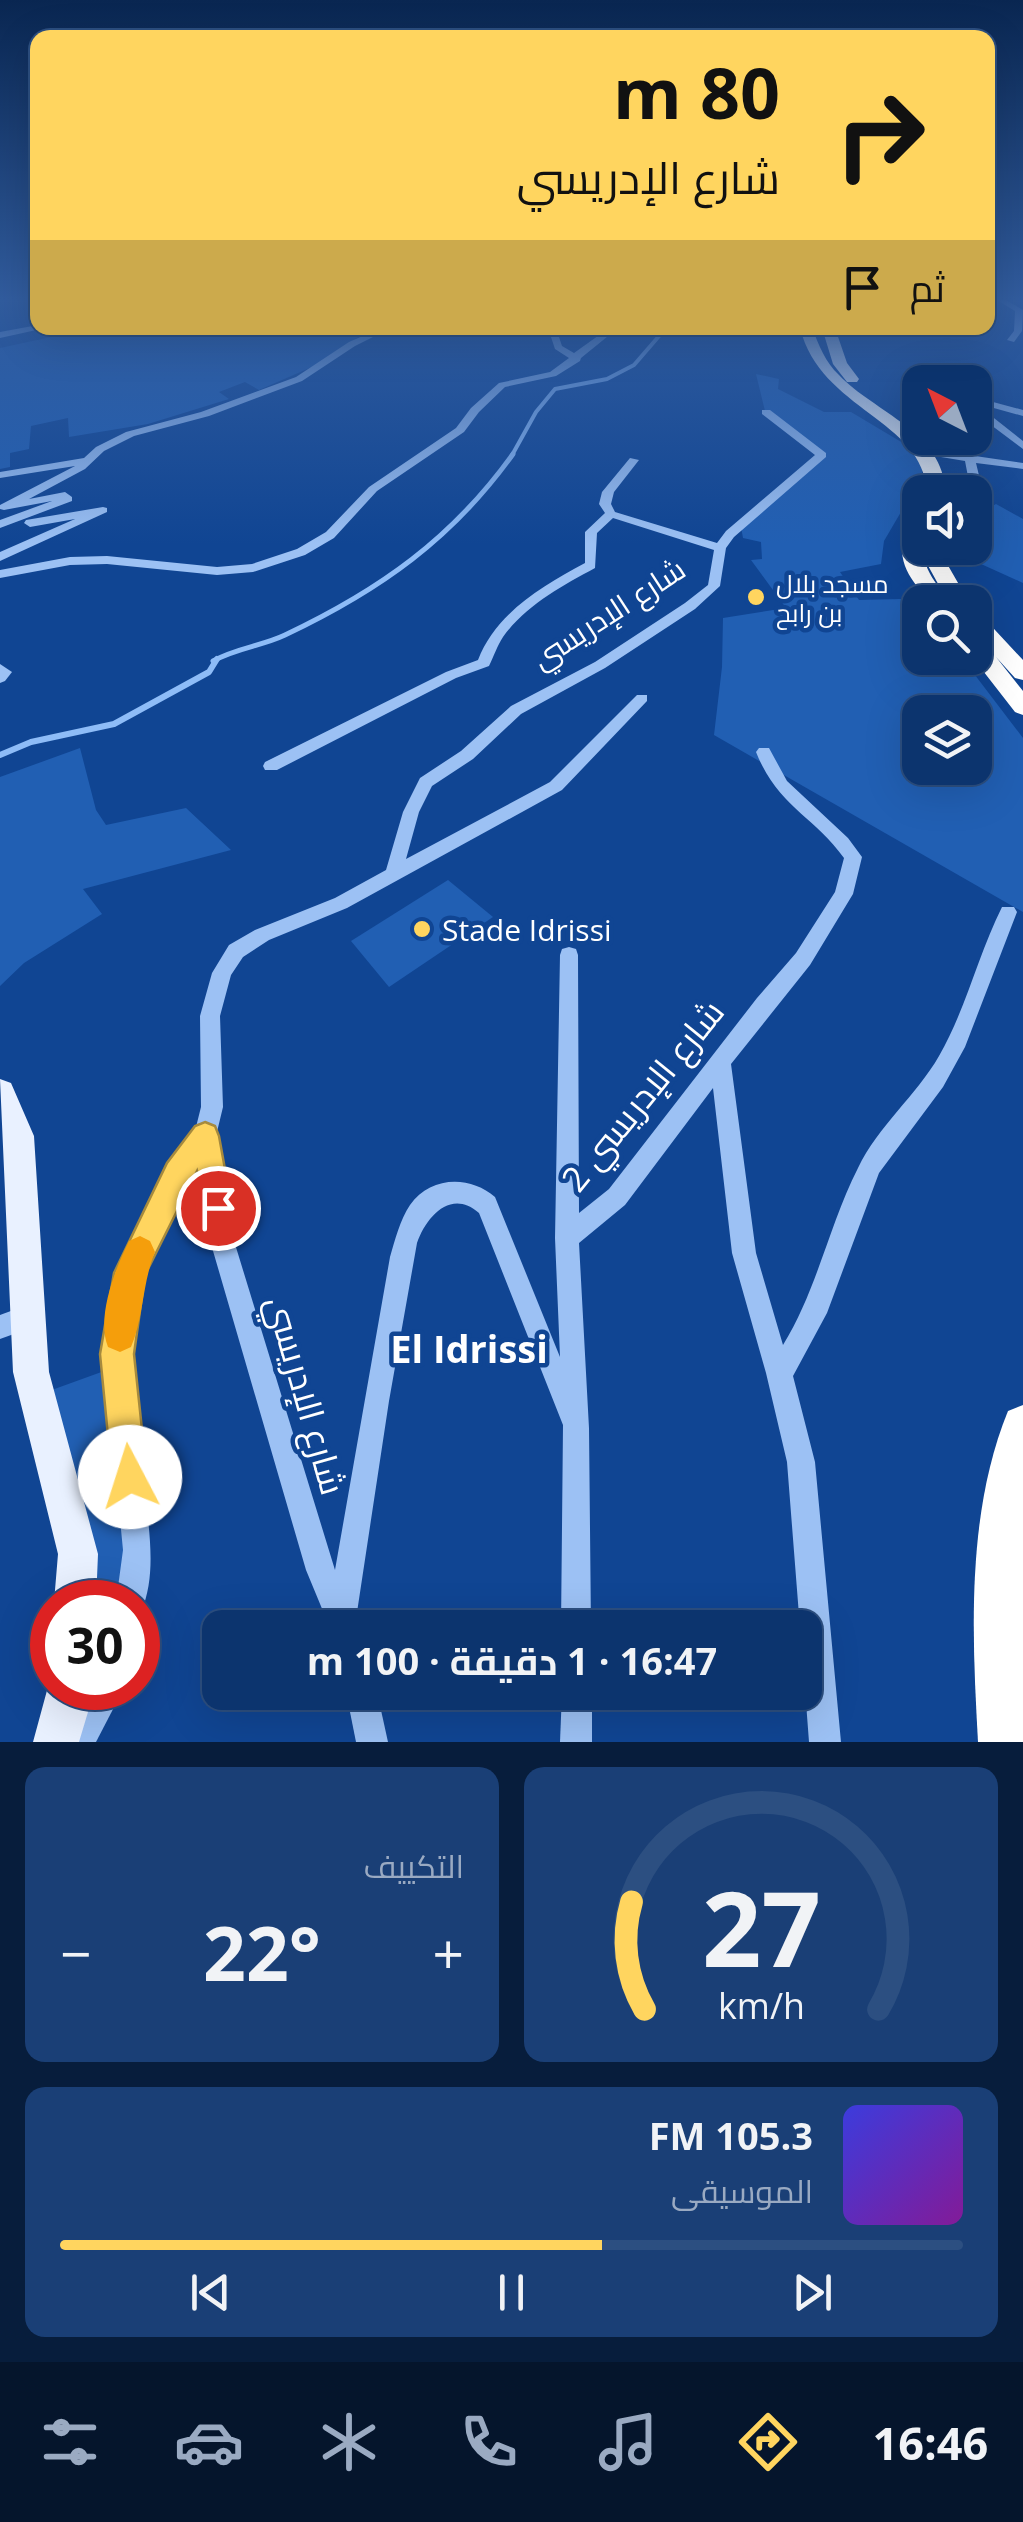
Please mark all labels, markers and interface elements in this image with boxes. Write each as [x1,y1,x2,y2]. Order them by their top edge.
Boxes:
text: 80 m [613,44,780,140]
icon: right [815,70,945,200]
text: شارع الإدريسي [517,146,780,207]
icon: arrive [835,260,890,315]
text: ثم [910,261,945,313]
north arrow [902,365,992,455]
map controls [902,365,992,785]
button: sound [902,475,992,565]
street label: شارع الإدريسي [523,548,694,681]
place label: مسجد بلال بن رابح [776,566,889,630]
button: search [902,585,992,675]
marker: مسجد بلال بن رابح [745,586,767,608]
button: layers [902,695,992,785]
place label: Stade Idrissi [442,909,612,950]
marker: Stade Idrissi [411,918,433,940]
street label: شارع الإدريسي 2 [550,989,737,1203]
pin [176,1166,261,1251]
icon: arrive [191,1181,246,1236]
street label: شارع الإدريسي [252,1290,358,1501]
district label: El Idrissi [390,1322,548,1374]
position arrow [78,1425,182,1529]
speed limit sign: 30 [30,1580,160,1710]
text: 16:47 · 1 دقيقة · 100 m [307,1634,717,1686]
text: التكييف [364,1844,464,1887]
text: 27 [702,1856,820,1997]
text: 22° [203,1901,321,2003]
text: − [60,1915,91,1990]
text: + [433,1915,464,1990]
text: km/h [718,1981,804,2029]
text: 105.3 FM [649,2109,813,2161]
text: الموسيقى [671,2169,813,2212]
icon: previous [183,2265,238,2320]
icon: pause [484,2265,539,2320]
icon: next [785,2265,840,2320]
icon: filters [35,2407,105,2477]
icon: car [174,2407,244,2477]
icon: climate [314,2407,384,2477]
icon: phone [454,2407,524,2477]
icon: music [593,2407,663,2477]
icon: directions [733,2407,803,2477]
text: 16:46 [872,2412,988,2473]

